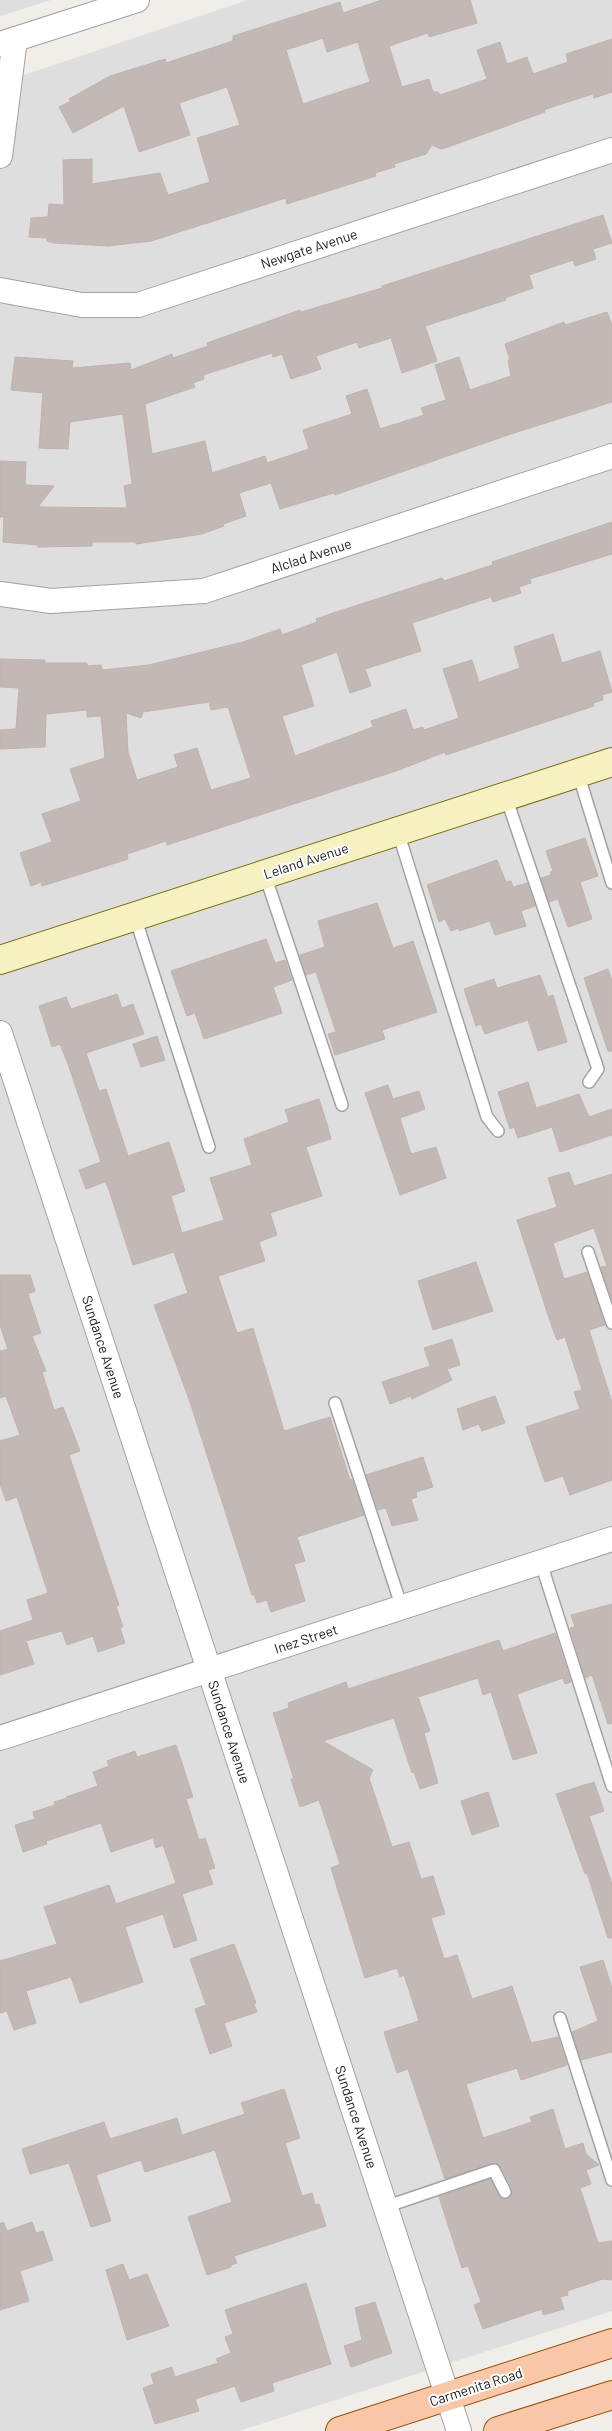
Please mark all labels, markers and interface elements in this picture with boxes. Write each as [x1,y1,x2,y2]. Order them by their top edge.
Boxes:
street label: Newgate Avenue [258,225,359,272]
street label: Alclad Avenue [268,534,354,577]
street label: Leland Avenue [261,839,350,882]
street label: Sundance Avenue [79,1293,128,1401]
street label: Inez Street [272,1620,340,1657]
street label: Sundance Avenue [205,1678,254,1786]
street label: Sundance Avenue [332,2063,381,2171]
street label: Carmenita Road [427,2363,524,2410]

